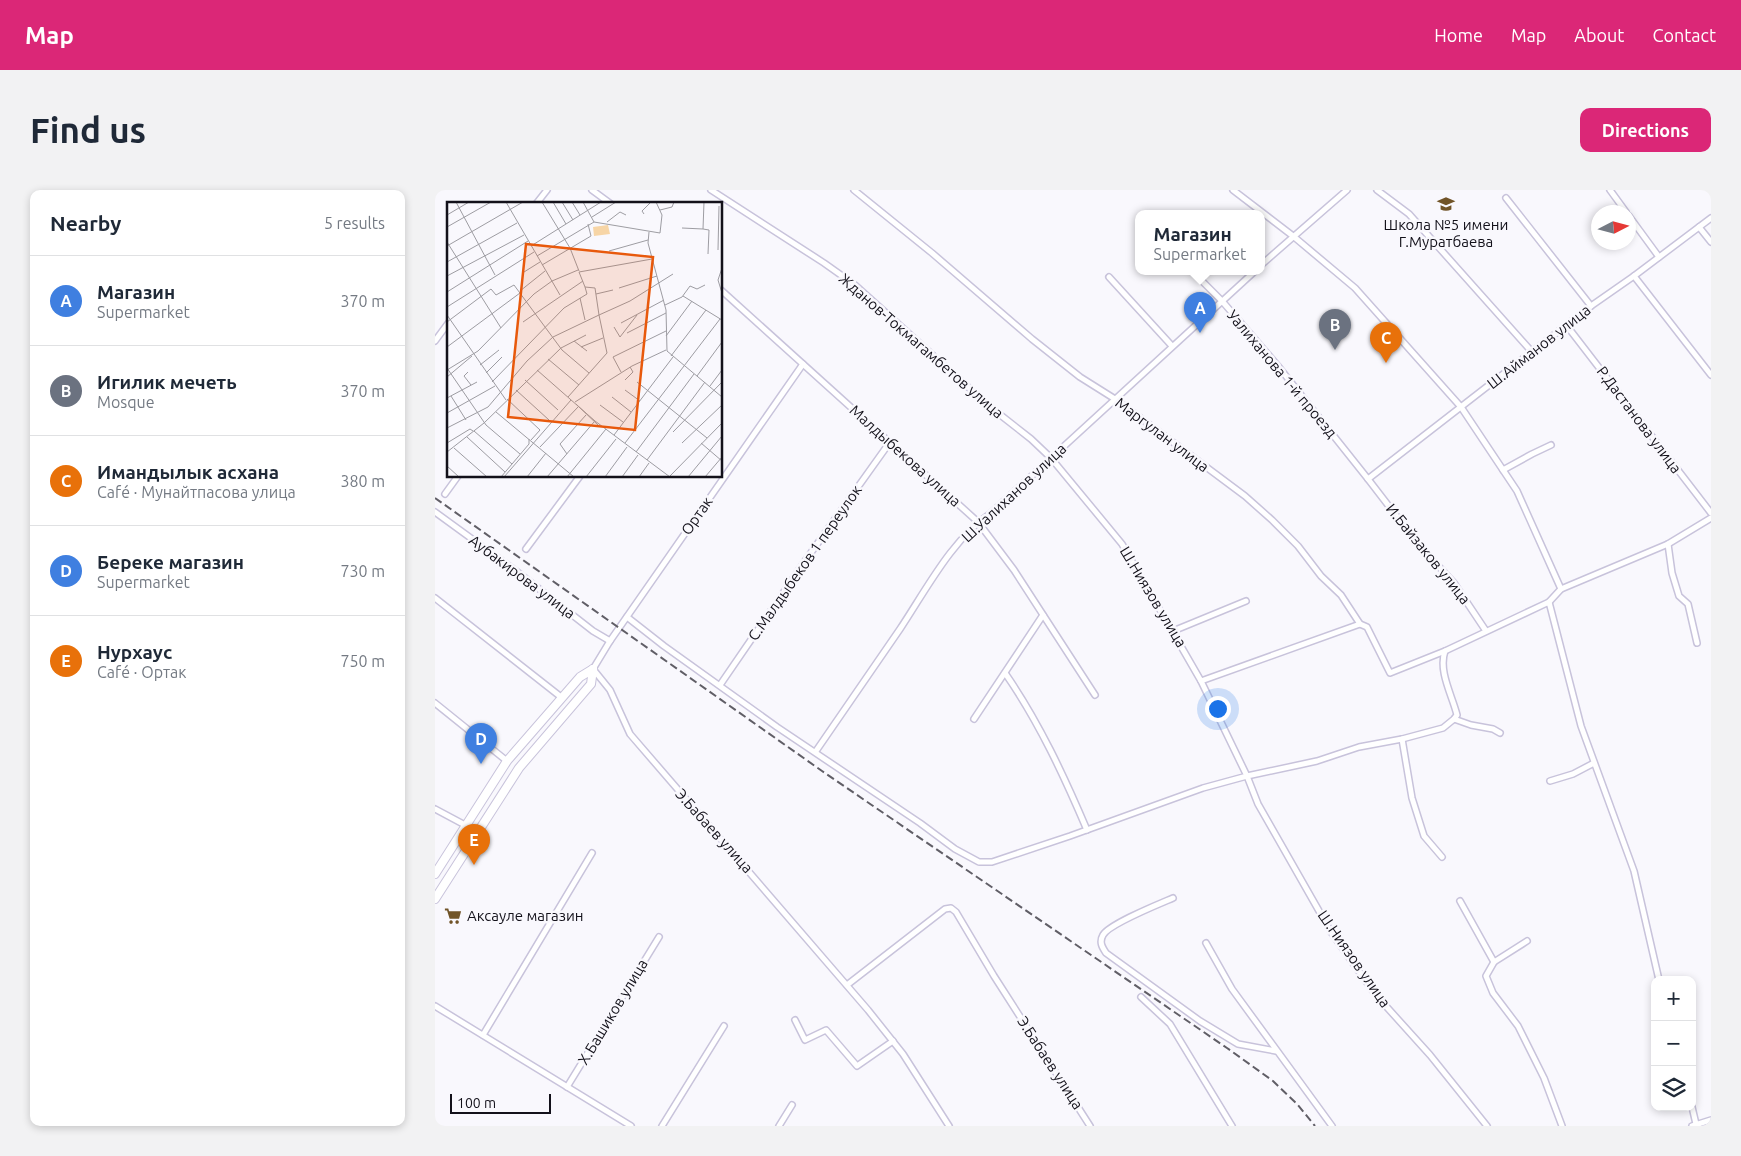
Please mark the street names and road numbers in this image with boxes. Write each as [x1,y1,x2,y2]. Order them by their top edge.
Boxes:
street label: Жданов-Токмагамбетов улица [836,270,1007,422]
street label: Ш.Айманов улица [1484,301,1594,392]
street label: Уалиханова 1-й проезд [1224,306,1341,441]
street label: Р.Дастанова улица [1594,363,1685,477]
street label: Маргулан улица [1112,394,1212,475]
street label: Малдыбекова улица [846,401,964,510]
street label: Ш.Уалиханов улица [958,440,1069,545]
street label: С.Малдыбеков 1 переулок [744,481,865,644]
street label: Ортак [677,493,716,538]
street label: И.Байзаков улица [1383,500,1474,607]
street label: Аубакирова улица [466,531,579,622]
street label: Ш.Ниязов улица [1117,543,1190,650]
street label: Э.Бабаев улица [672,785,756,876]
street label: Ш.Ниязов улица [1315,907,1394,1010]
street label: Х.Башиков улица [574,956,651,1068]
street label: Э.Бабаев улица [1014,1013,1087,1112]

